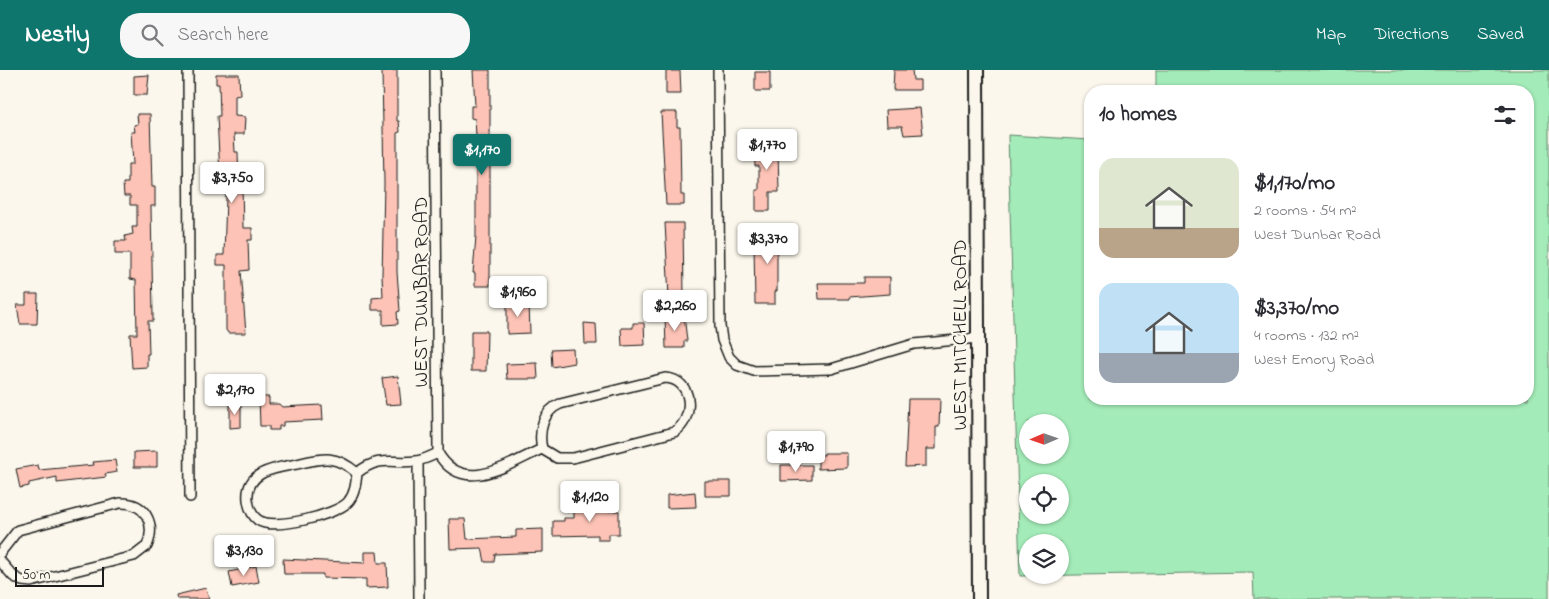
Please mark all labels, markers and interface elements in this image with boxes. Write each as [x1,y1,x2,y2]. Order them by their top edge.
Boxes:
search box [120,13,470,58]
text: Nestly [25,18,90,53]
icon: search [138,21,166,49]
text: Search here [178,22,269,49]
text: Map [1316,22,1346,48]
text: Directions [1374,22,1449,48]
text: Saved [1477,22,1524,48]
text: 10 homes [1099,100,1177,130]
icon: filters [1491,101,1519,129]
pin: $1,770 [726,128,808,171]
text: $1,770 [748,133,786,157]
pin: $1,170 [441,134,523,176]
text: $1,170 [464,138,500,162]
pin: $3,750 [191,162,273,204]
text: $3,750 [211,166,253,190]
text: $1,170/mo [1254,169,1335,199]
icon: home [1139,178,1199,238]
street label: WEST DUNBAR ROAD [408,197,437,387]
text: 2 rooms · 54 m² [1254,199,1356,223]
pin: $3,370 [727,222,809,265]
text: West Dunbar Road [1254,223,1381,247]
text: $3,370 [748,227,788,251]
street label: WEST MITCHELL ROAD [947,239,976,431]
pin: $1,960 [477,276,559,318]
text: $1,960 [500,280,536,304]
pin: $2,260 [634,290,716,332]
text: $2,260 [654,294,696,318]
text: $3,370/mo [1254,294,1339,324]
icon: home [1139,303,1199,363]
text: 4 rooms · 132 m² [1254,324,1359,348]
text: West Emory Road [1254,348,1374,372]
pin: $2,170 [194,374,276,416]
text: $2,170 [216,378,254,402]
north arrow [1019,414,1069,464]
map controls [1019,414,1069,584]
pin: $1,790 [755,430,837,473]
text: $1,790 [778,435,814,459]
button: locate [1019,474,1069,524]
pin: $1,120 [549,480,631,523]
text: $1,120 [571,485,609,509]
pin: $3,130 [203,534,285,577]
button: layers [1019,534,1069,584]
text: $3,130 [225,539,263,563]
scale bar [15,564,104,587]
text: 50 m [22,565,50,586]

